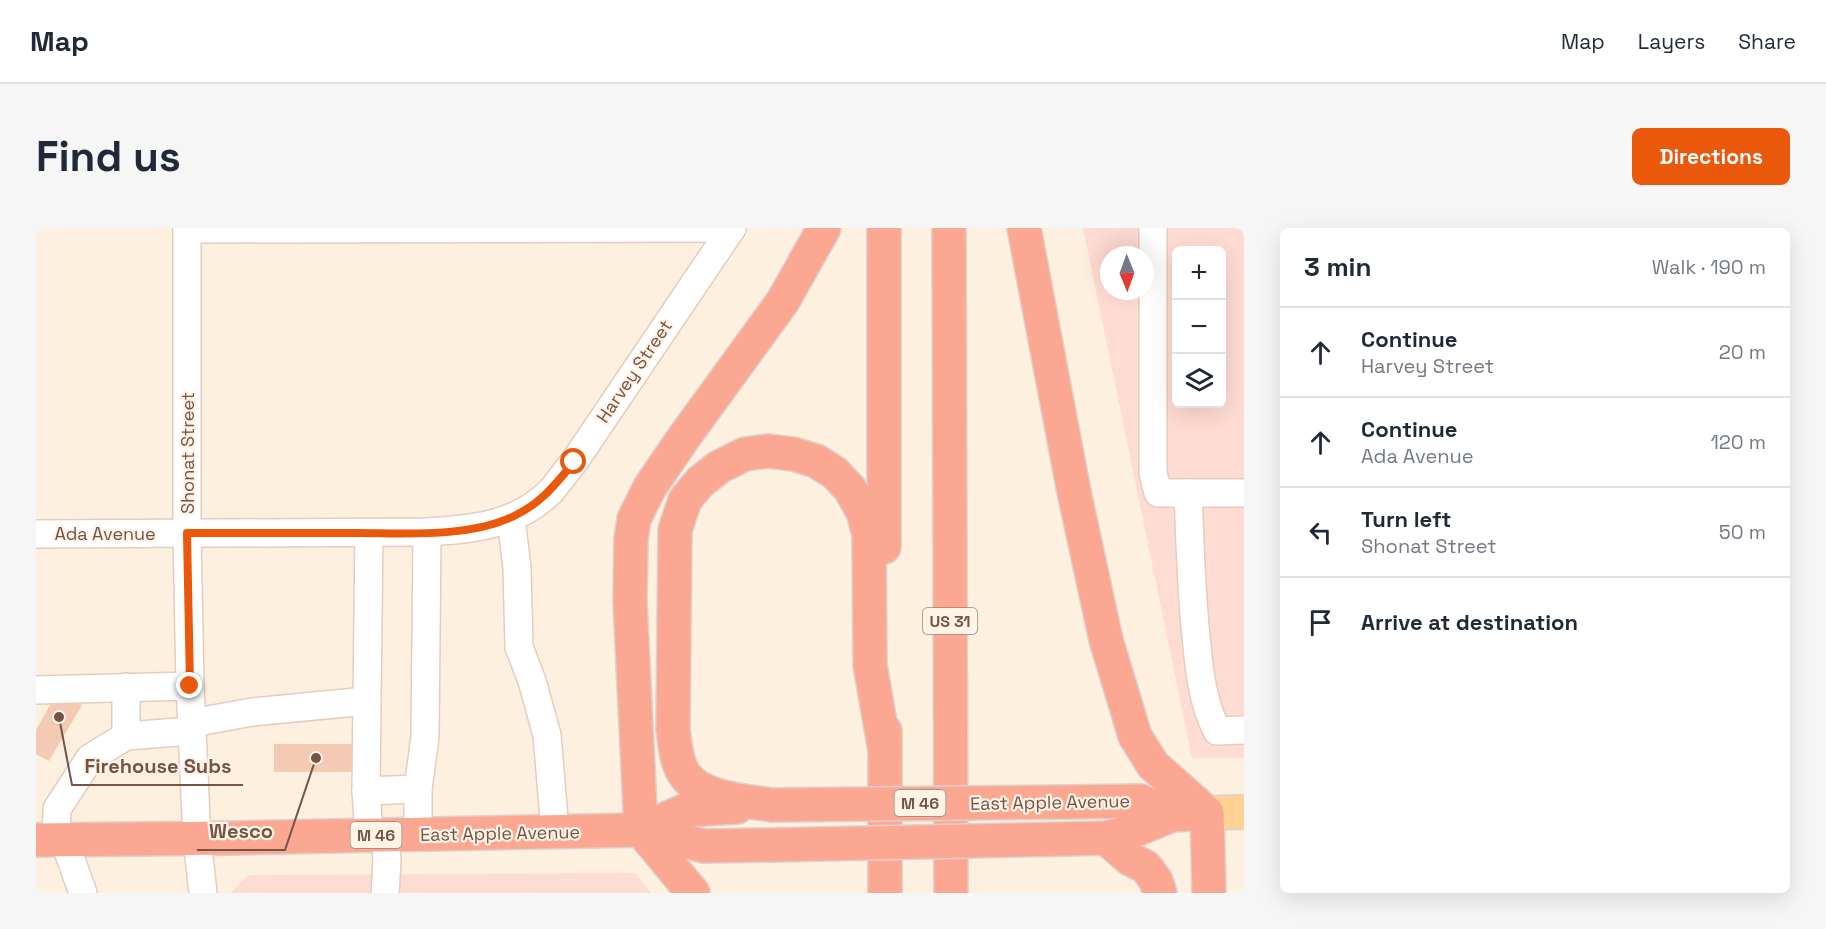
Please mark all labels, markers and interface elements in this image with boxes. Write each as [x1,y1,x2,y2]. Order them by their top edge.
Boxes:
text: Map [30,23,89,59]
text: Map [1561,28,1605,55]
text: Layers [1638,28,1705,55]
text: Share [1738,28,1796,55]
button: Directions [1632,128,1790,185]
text: Find us [36,130,181,183]
north arrow [1100,246,1154,300]
map controls [1172,246,1226,408]
button: + [1172,246,1226,300]
text: 3 min [1304,250,1372,284]
text: Walk · 190 m [1652,254,1766,280]
button: − [1172,300,1226,354]
street label: Harvey Street [591,315,677,427]
text: Continue [1361,325,1457,353]
icon: ahead [1304,336,1337,369]
text: 20 m [1719,339,1766,365]
text: Harvey Street [1361,353,1494,379]
button: layers [1172,354,1226,408]
street label: Shonat Street [176,392,199,514]
text: Continue [1361,415,1457,443]
icon: ahead [1304,426,1337,459]
text: 120 m [1710,429,1766,455]
text: Ada Avenue [1361,443,1474,469]
route start [560,448,586,474]
text: Turn left [1361,505,1451,533]
icon: left [1304,516,1337,549]
text: 50 m [1719,519,1766,545]
street label: Ada Avenue [54,522,156,545]
text: Shonat Street [1361,533,1496,559]
icon: arrive [1304,606,1337,639]
road number: US 31 [923,608,977,634]
text: Arrive at destination [1361,608,1578,636]
route end [176,672,202,698]
callout: Firehouse Subs [72,747,243,785]
text: Firehouse Subs [85,753,231,779]
street label: East Apple Avenue [970,789,1130,815]
road number: M 46 [894,790,946,816]
callout: Wesco [197,812,285,850]
text: Wesco [209,818,273,844]
street label: East Apple Avenue [420,820,580,846]
road number: M 46 [350,822,402,848]

